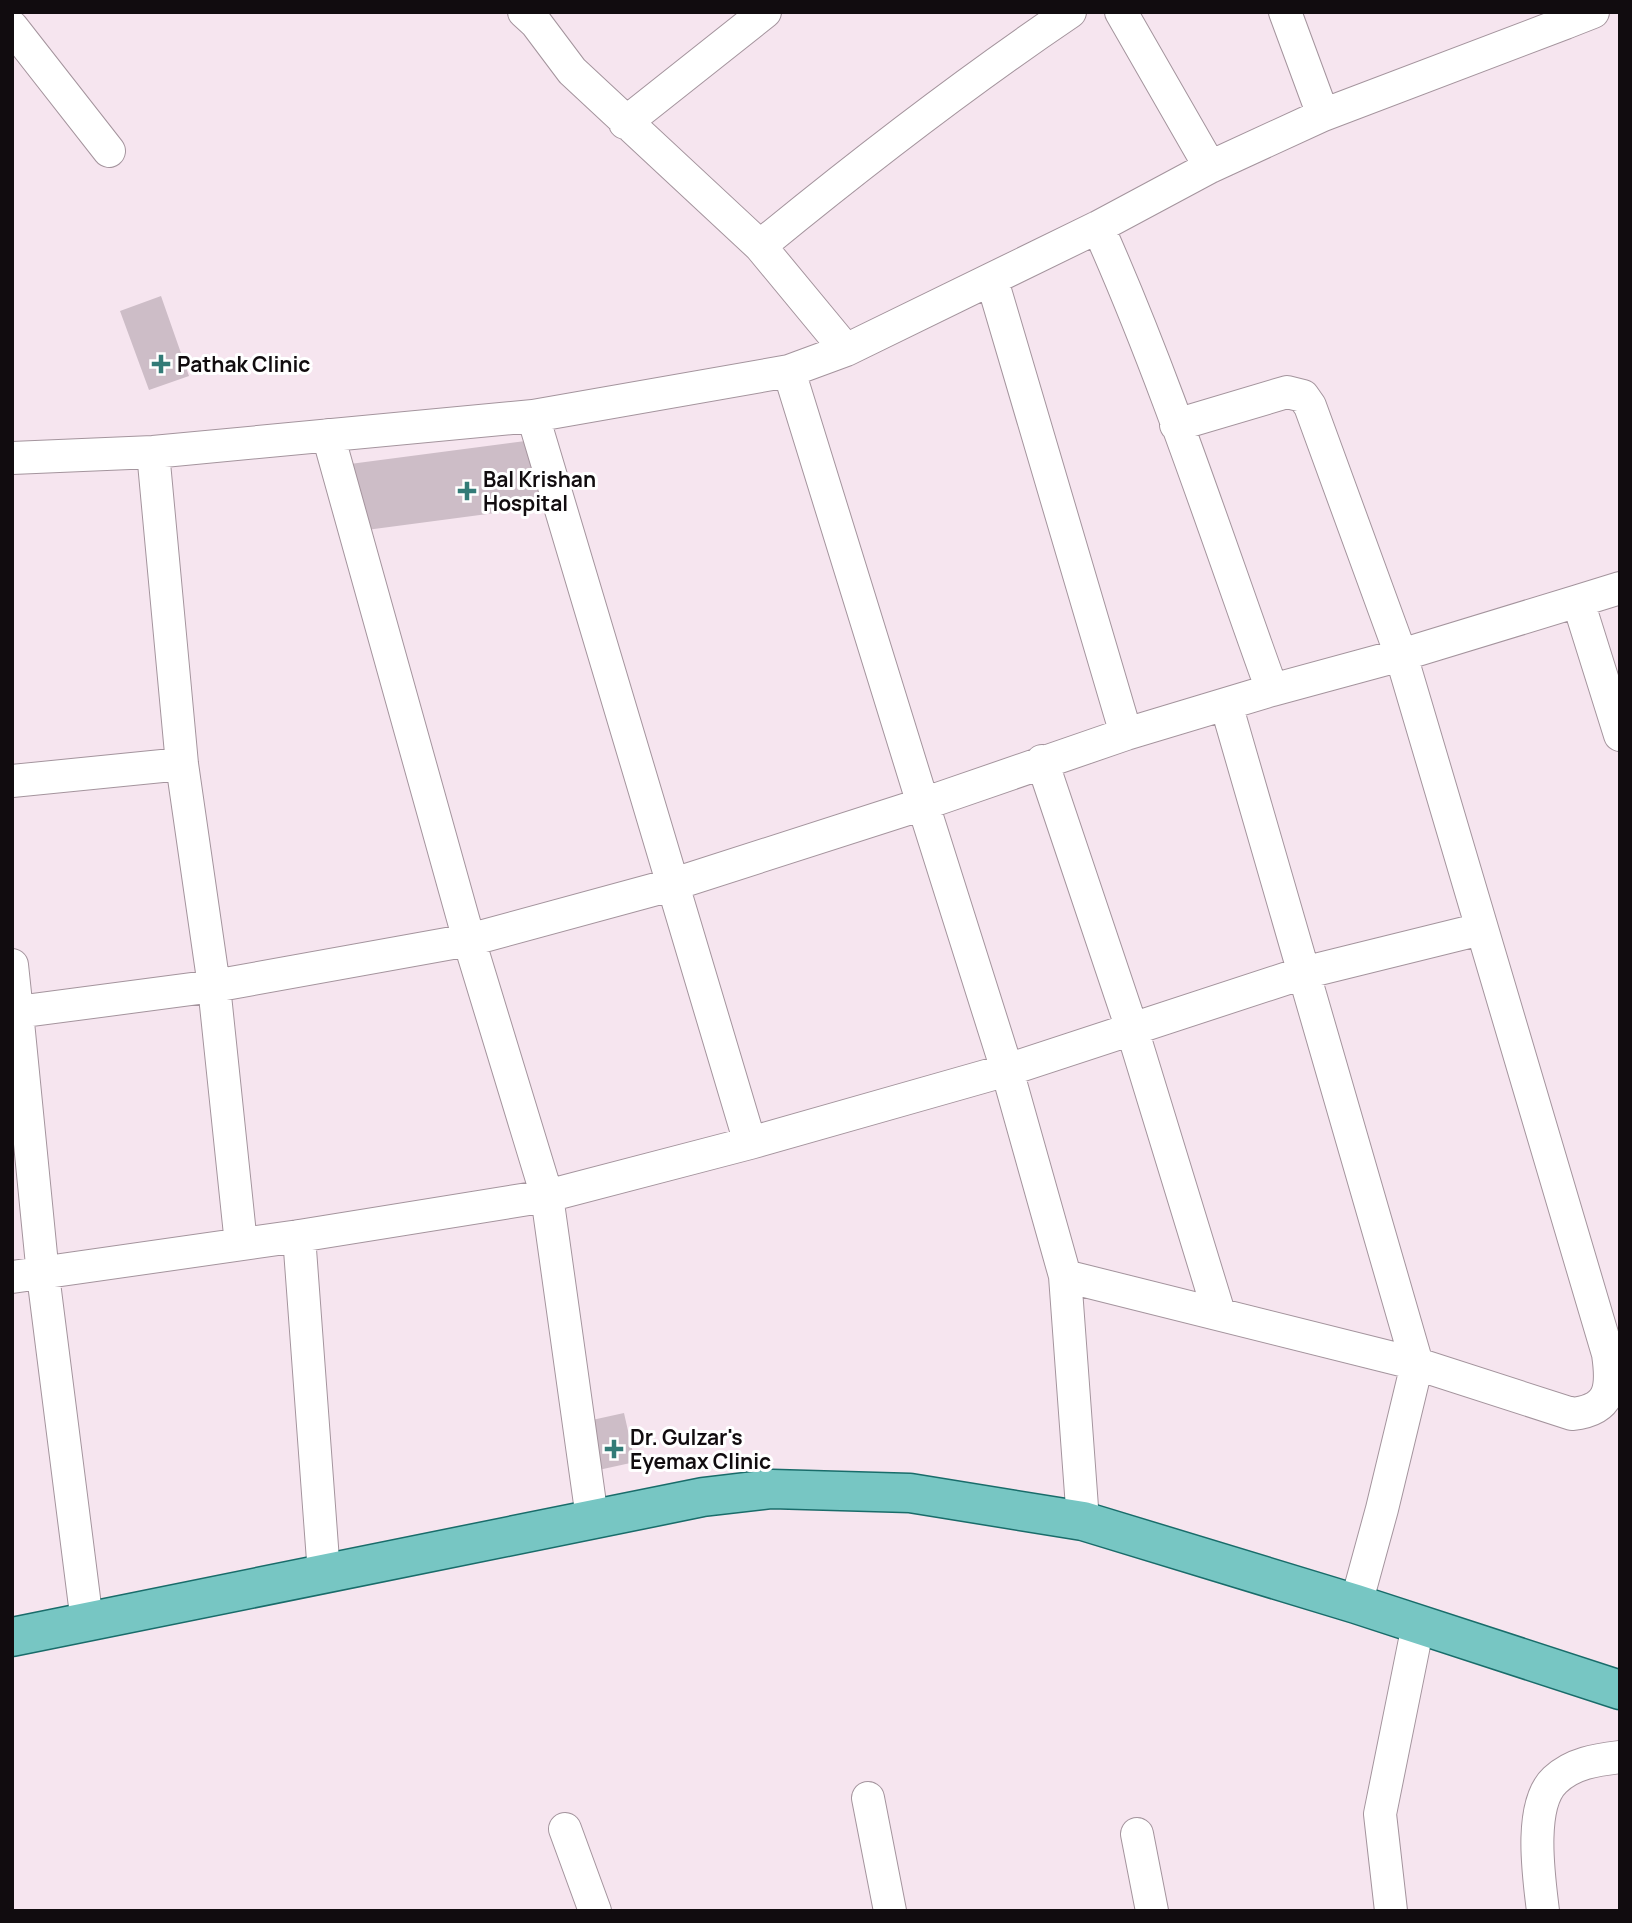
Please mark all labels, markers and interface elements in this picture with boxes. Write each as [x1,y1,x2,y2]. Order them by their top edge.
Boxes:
place label: Pathak Clinic [177,350,310,378]
marker: Pathak Clinic [151,354,171,374]
place label: Bal Krishan Hospital [483,465,596,517]
marker: Bal Krishan Hospital [457,481,477,501]
place label: Dr. Gulzar's Eyemax Clinic [630,1423,771,1475]
marker: Dr. Gulzar's Eyemax Clinic [604,1439,624,1459]

